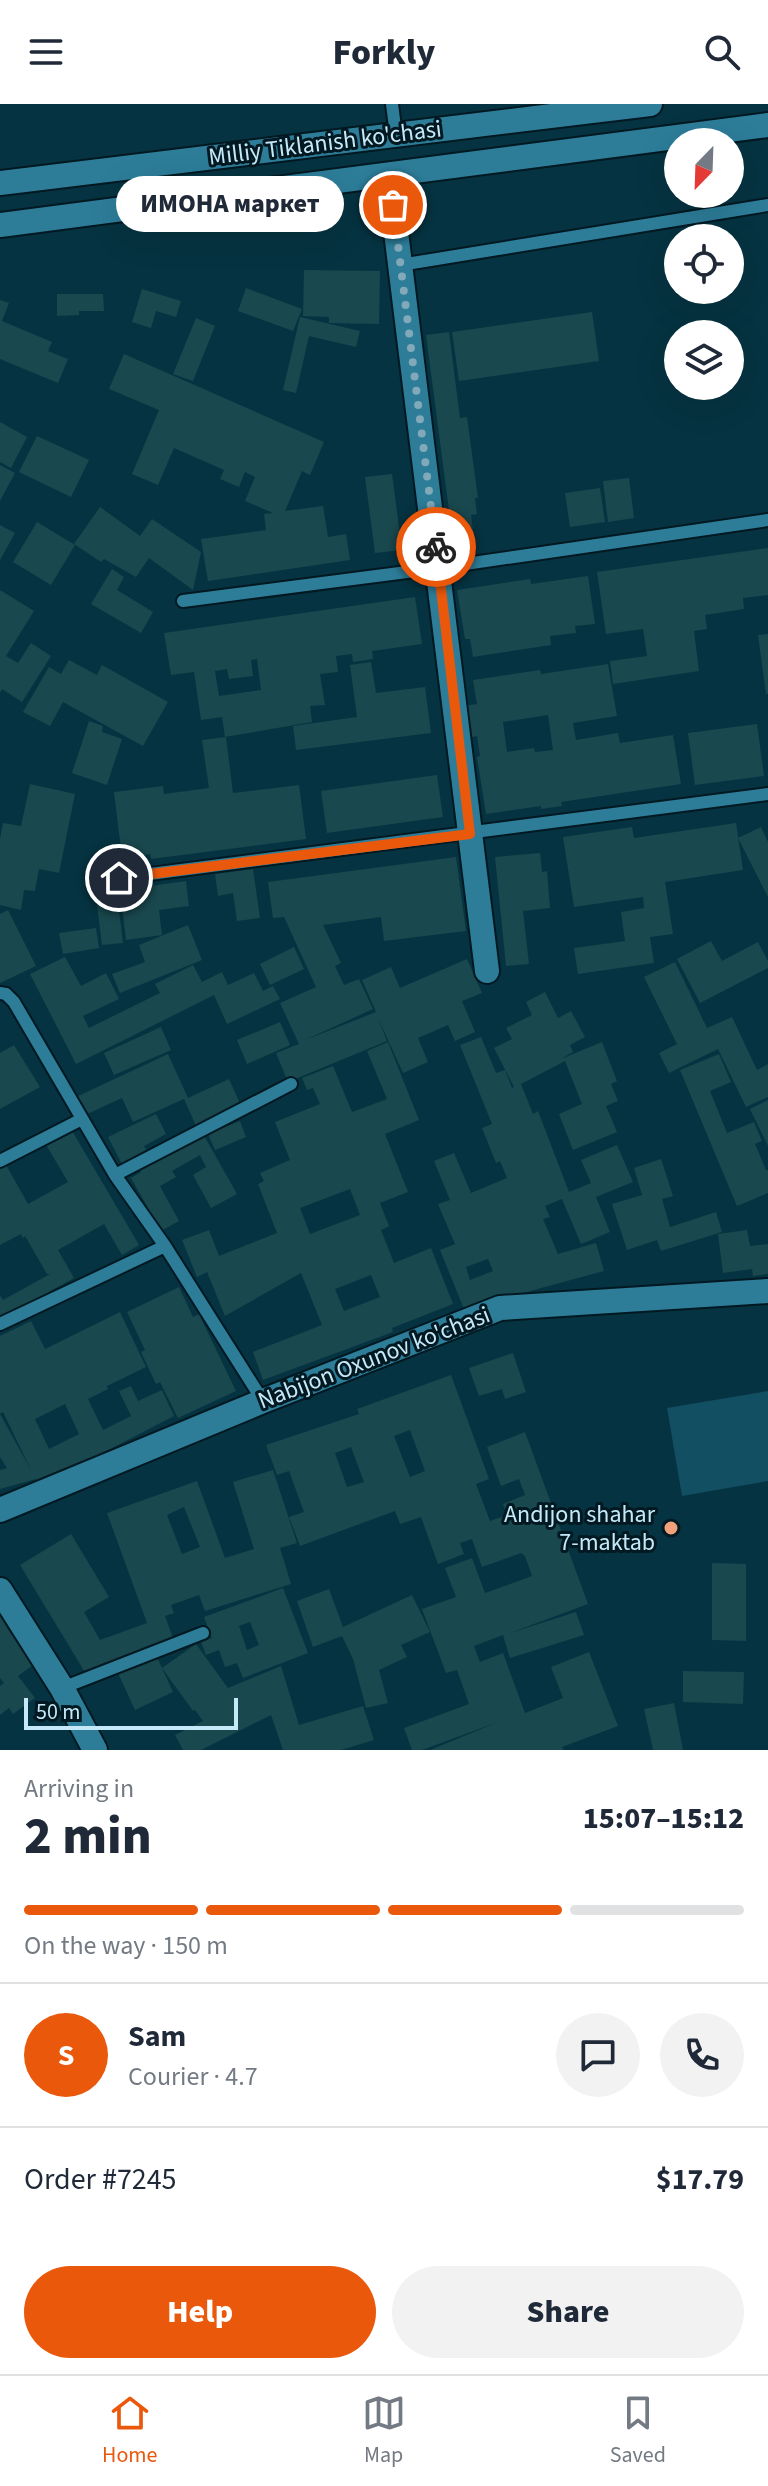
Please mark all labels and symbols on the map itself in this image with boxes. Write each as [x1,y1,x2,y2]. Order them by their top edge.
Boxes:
street label: Milliy Tiklanish ko'chasi [207,111,443,175]
north arrow [664,128,744,208]
pin [359,171,427,239]
callout: ИМОНА маркет [117,177,345,233]
courier [396,507,476,587]
pin [85,844,153,912]
street label: Nabijon Oxunov ko'chasi [253,1298,495,1418]
place label: Andijon shahar 7-maktab [504,1497,656,1560]
marker: Andijon shahar 7-maktab [662,1519,680,1537]
scale bar [24,1694,238,1730]

